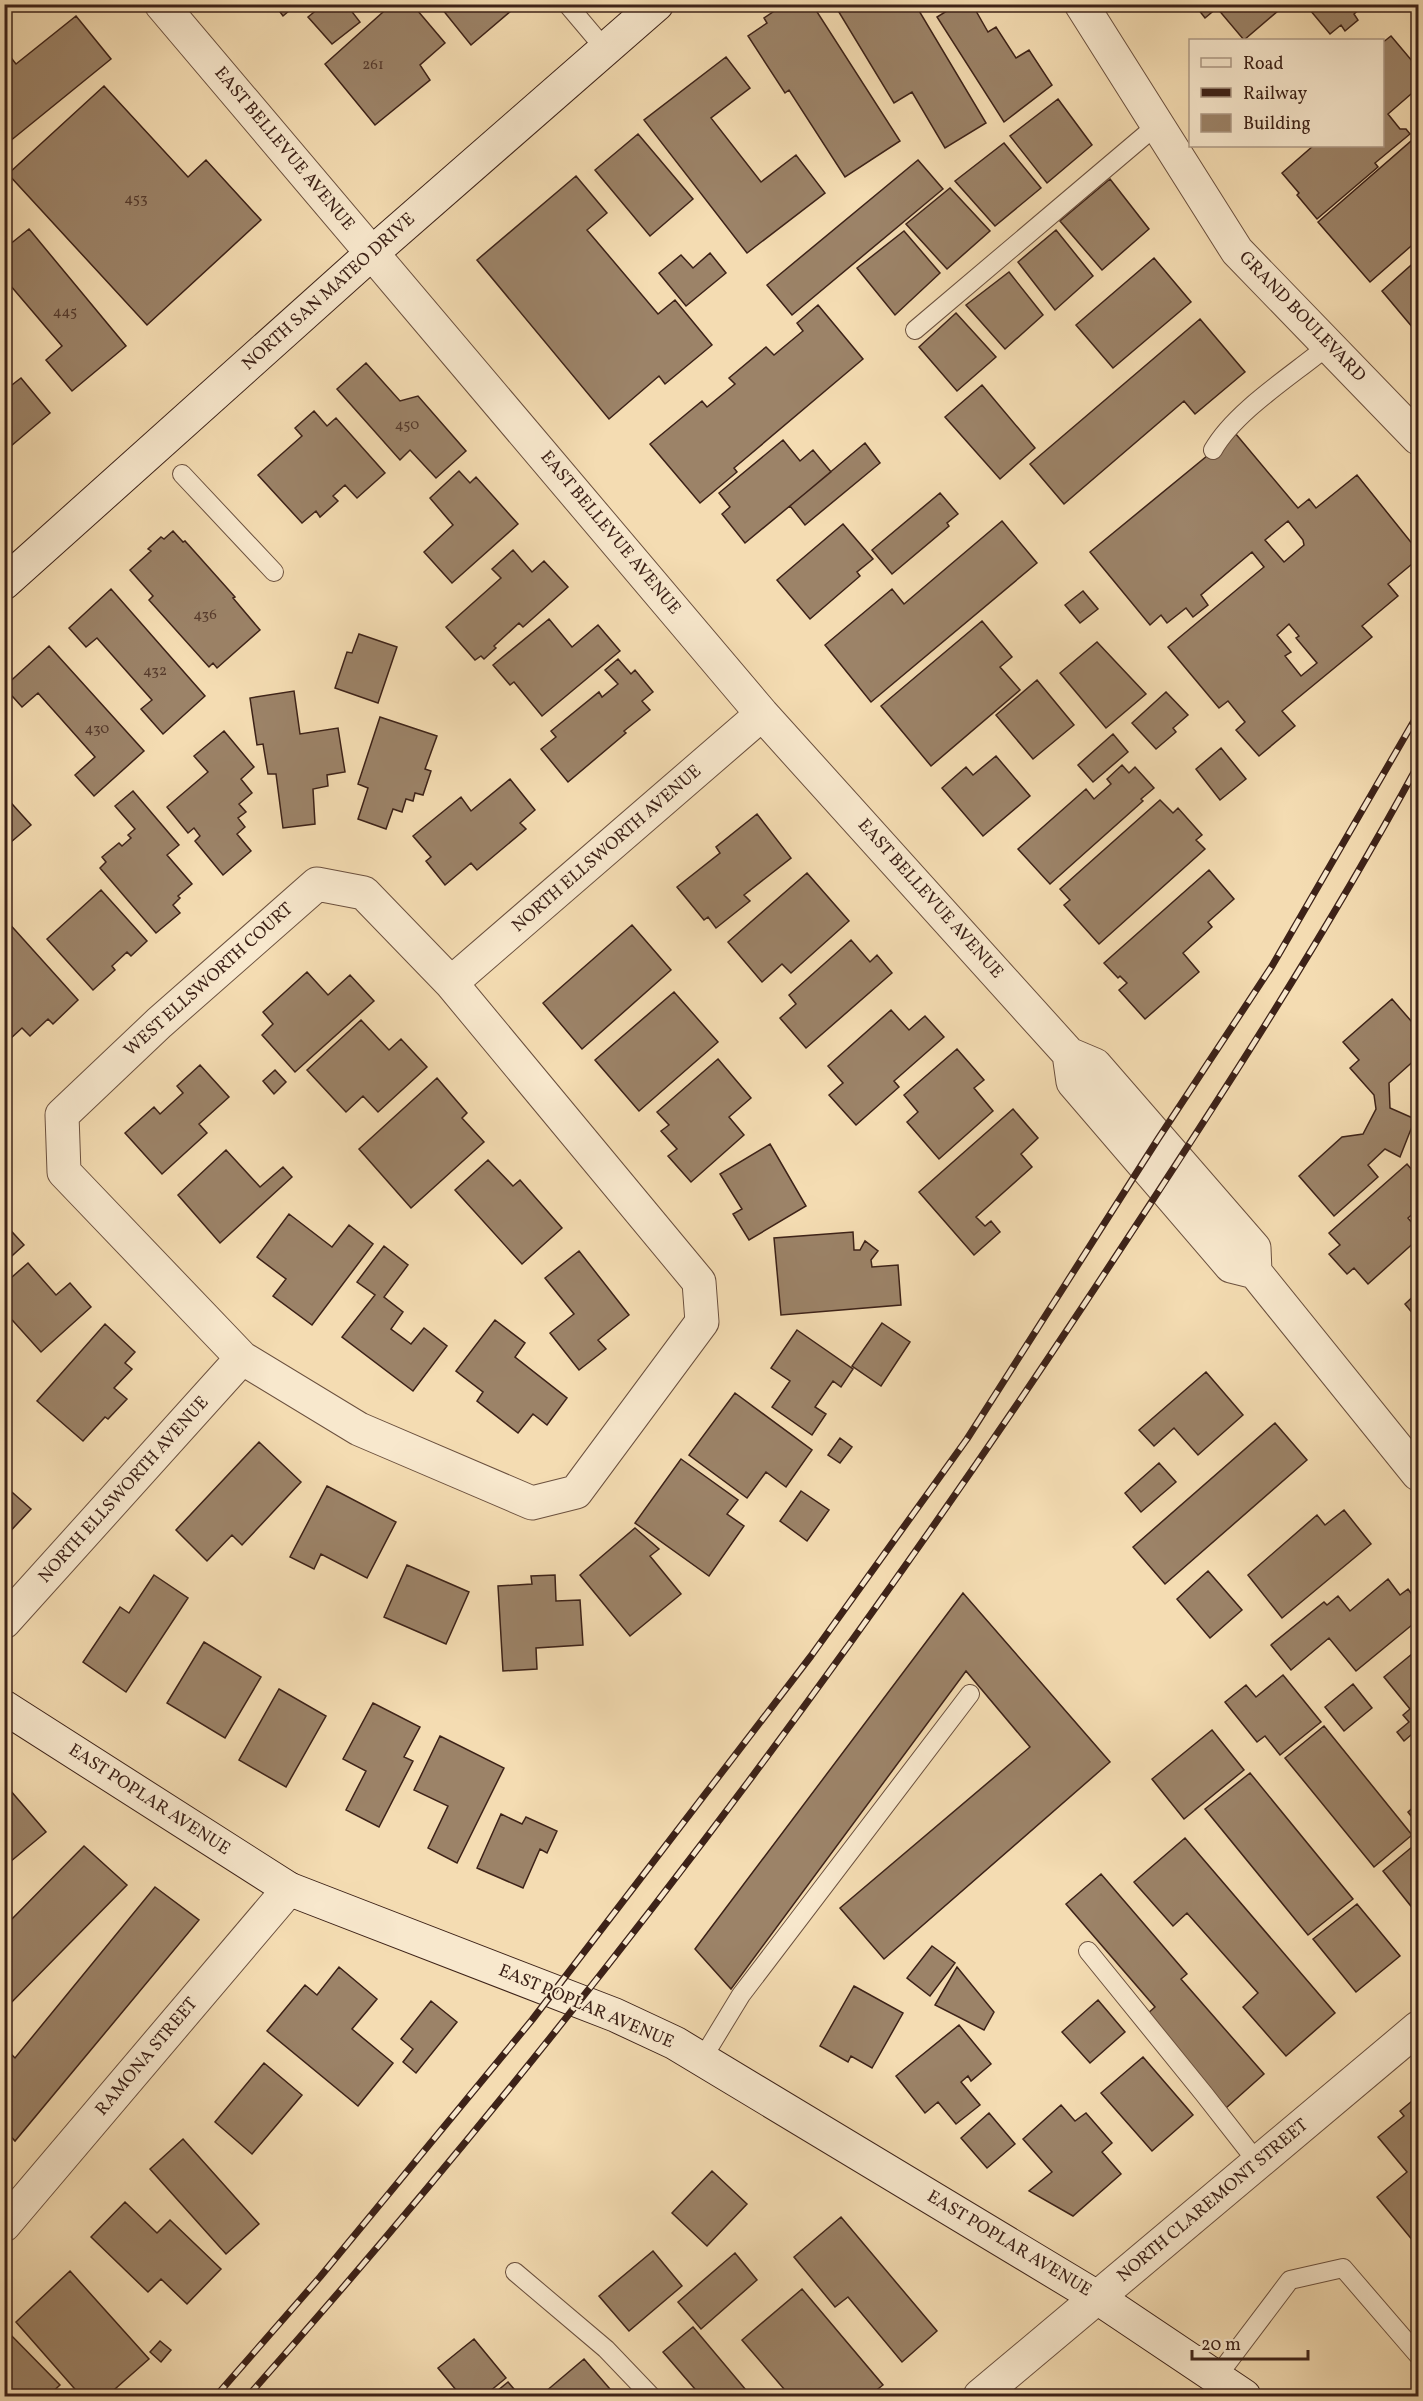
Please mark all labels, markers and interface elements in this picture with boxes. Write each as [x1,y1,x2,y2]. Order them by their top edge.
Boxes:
legend [1189,39,1384,147]
text: Road [1243,52,1284,77]
house number: 261 [362,55,384,76]
street label: EAST BELLEVUE AVENUE [208,62,360,237]
text: Railway [1243,82,1307,107]
text: Building [1243,112,1311,137]
house number: 453 [124,189,148,210]
street label: NORTH SAN MATEO DRIVE [237,207,421,377]
street label: GRAND BOULEVARD [1233,246,1371,388]
house number: 445 [53,302,77,323]
house number: 450 [395,415,419,436]
street label: EAST BELLEVUE AVENUE [534,446,686,621]
house number: 436 [193,605,217,626]
house number: 432 [143,661,167,682]
house number: 430 [85,719,109,740]
street label: NORTH ELLSWORTH AVENUE [507,759,707,938]
street label: EAST BELLEVUE AVENUE [851,814,1009,984]
street label: WEST ELLSWORTH COURT [119,897,299,1063]
street label: NORTH ELLSWORTH AVENUE [33,1391,215,1589]
street label: EAST POPLAR AVENUE [63,1738,235,1862]
street label: EAST POPLAR AVENUE [494,1959,678,2055]
street label: RAMONA STREET [90,1992,204,2122]
street label: NORTH CLAREMONT STREET [1112,2113,1314,2289]
street label: EAST POPLAR AVENUE [922,2185,1096,2303]
scale bar [1192,2323,1308,2361]
text: 20 m [1201,2333,1241,2358]

